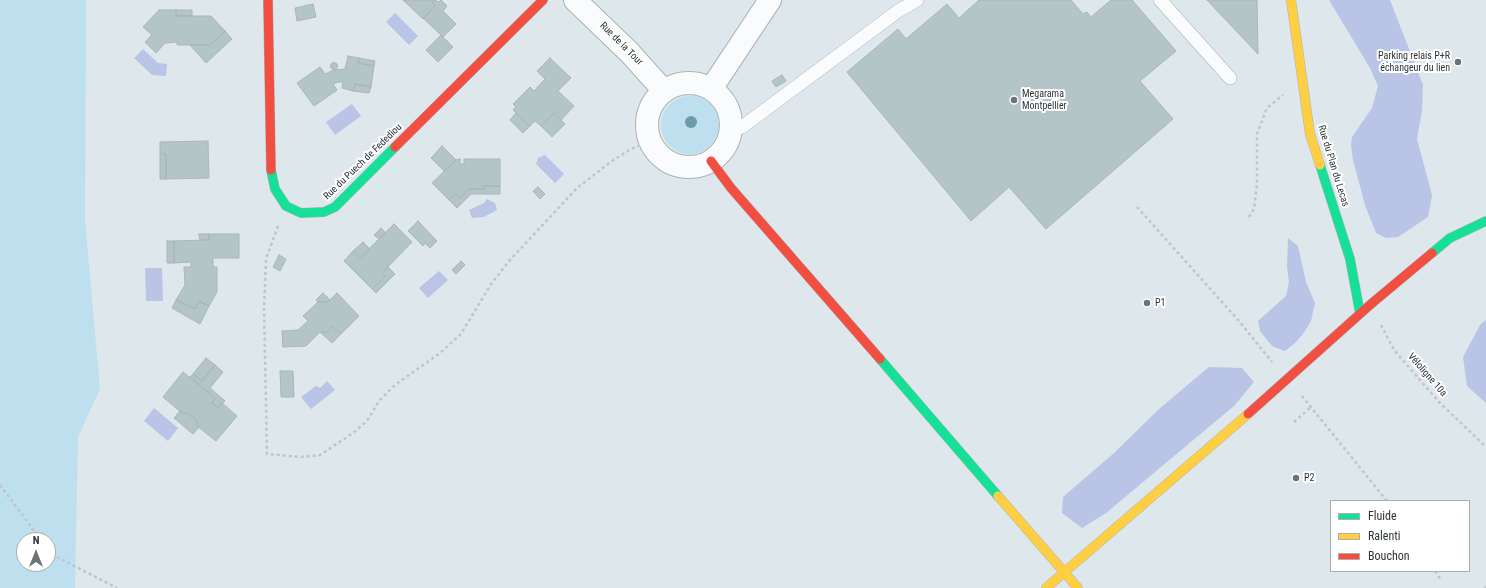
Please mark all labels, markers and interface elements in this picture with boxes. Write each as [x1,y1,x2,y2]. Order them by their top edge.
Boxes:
street label: Rue de la Tour [597,20,645,68]
place label: Parking relais P+R échangeur du lien [1378,50,1450,74]
marker: Parking relais P+R échangeur du lien [1453,57,1463,67]
place label: Megarama Montpellier [1022,88,1067,112]
marker: Megarama Montpellier [1009,95,1019,105]
street label: Rue du Puech de Fedediou [321,122,405,202]
street label: Rue du Plan du Lecas [1315,124,1351,208]
place label: P1 [1155,297,1165,309]
marker: P1 [1142,298,1152,308]
street label: Véloligne 10a [1405,351,1449,399]
place label: P2 [1304,472,1314,484]
marker: P2 [1291,473,1301,483]
legend [1330,500,1470,572]
text: Fluide [1368,509,1397,523]
text: Ralenti [1368,529,1401,543]
north arrow [16,532,56,572]
text: N [33,534,39,547]
text: Bouchon [1368,549,1410,563]

